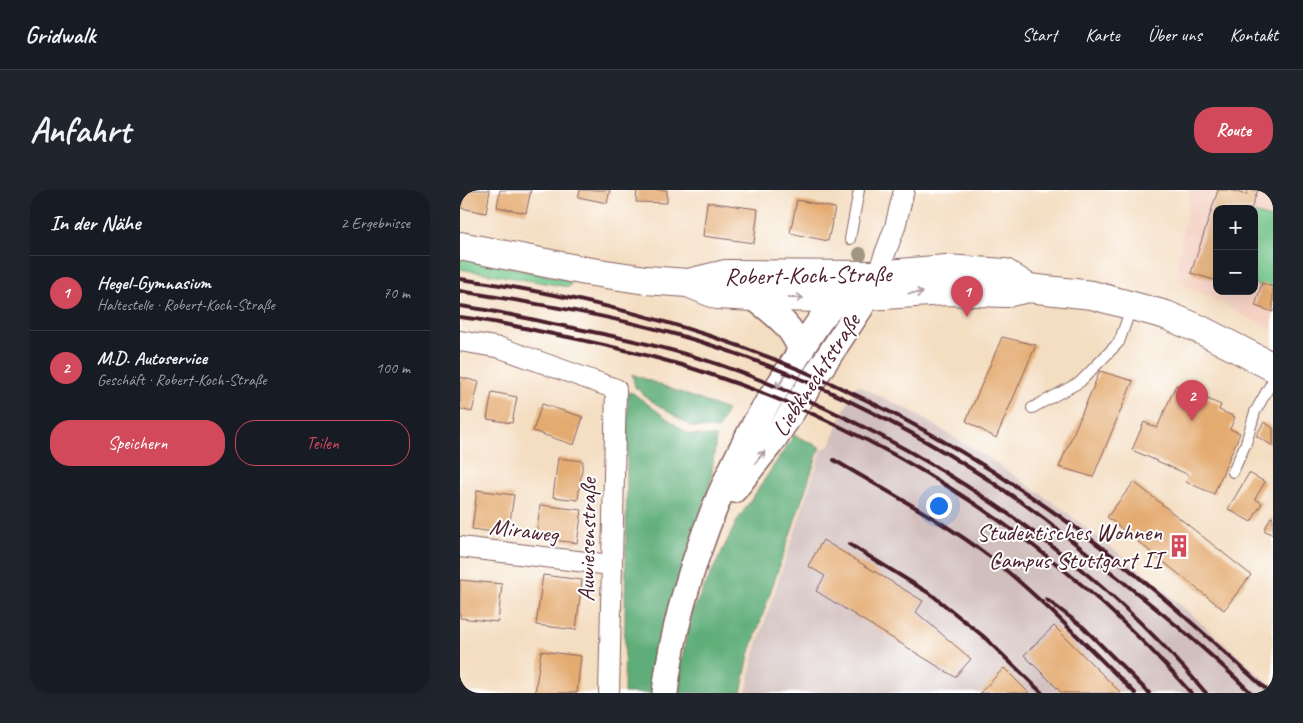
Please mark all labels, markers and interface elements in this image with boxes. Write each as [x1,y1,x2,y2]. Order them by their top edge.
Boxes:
text: Gridwalk [25,20,95,50]
text: Start [1022,24,1057,46]
text: Karte [1085,24,1120,46]
text: Über uns [1148,24,1202,46]
text: Kontakt [1230,24,1278,46]
button: Route [1194,107,1273,153]
text: Anfahrt [30,108,130,153]
map controls [1213,205,1258,295]
button: + [1213,205,1258,250]
text: In der Nähe [50,210,140,236]
text: 2 Ergebnisse [341,213,410,233]
button: − [1213,250,1258,295]
street label: Robert-Koch-Straße [724,259,894,291]
text: Hegel-Gymnasium [97,271,211,295]
pin: 1 [951,276,983,317]
text: 1 [62,283,70,303]
text: 70 m [383,283,410,303]
one-way arrow [908,288,924,297]
one-way arrow [787,293,803,303]
text: Haltestelle · Robert-Koch-Straße [97,295,275,315]
street label: Liebknechtstraße [765,306,868,442]
text: M.D. Autoservice [97,346,207,370]
text: 2 [62,358,70,378]
text: 100 m [376,358,410,378]
text: Geschäft · Robert-Koch-Straße [97,370,267,390]
one-way arrow [776,374,786,388]
pin: 2 [1176,380,1208,421]
button: Speichern [50,420,225,466]
button: Teilen [235,420,410,466]
one-way arrow [754,451,765,464]
street label: Auwiesenstraße [571,476,603,602]
your location [926,493,952,519]
street label: Miraweg [488,511,562,549]
place label: Studentisches Wohnen Campus Stuttgart II [976,517,1167,575]
building icon: Studentisches Wohnen Campus Stuttgart II [1166,533,1192,559]

